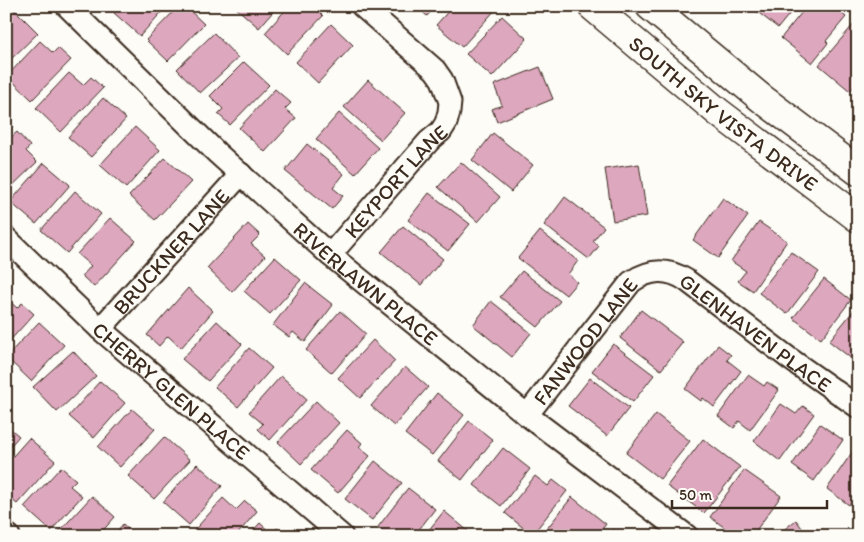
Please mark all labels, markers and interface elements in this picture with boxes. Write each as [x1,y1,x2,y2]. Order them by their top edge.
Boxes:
street label: SOUTH SKY VISTA DRIVE [624,30,823,196]
street label: KEYPORT LANE [338,119,452,243]
street label: BRUCKNER LANE [107,183,234,319]
street label: RIVERLAWN PLACE [289,216,443,350]
street label: GLENHAVEN PLACE [675,267,837,397]
street label: FANWOOD LANE [527,272,643,410]
street label: CHERRY GLEN PLACE [88,316,255,464]
scale bar [672,477,826,509]
text: 50 m [679,486,712,504]

